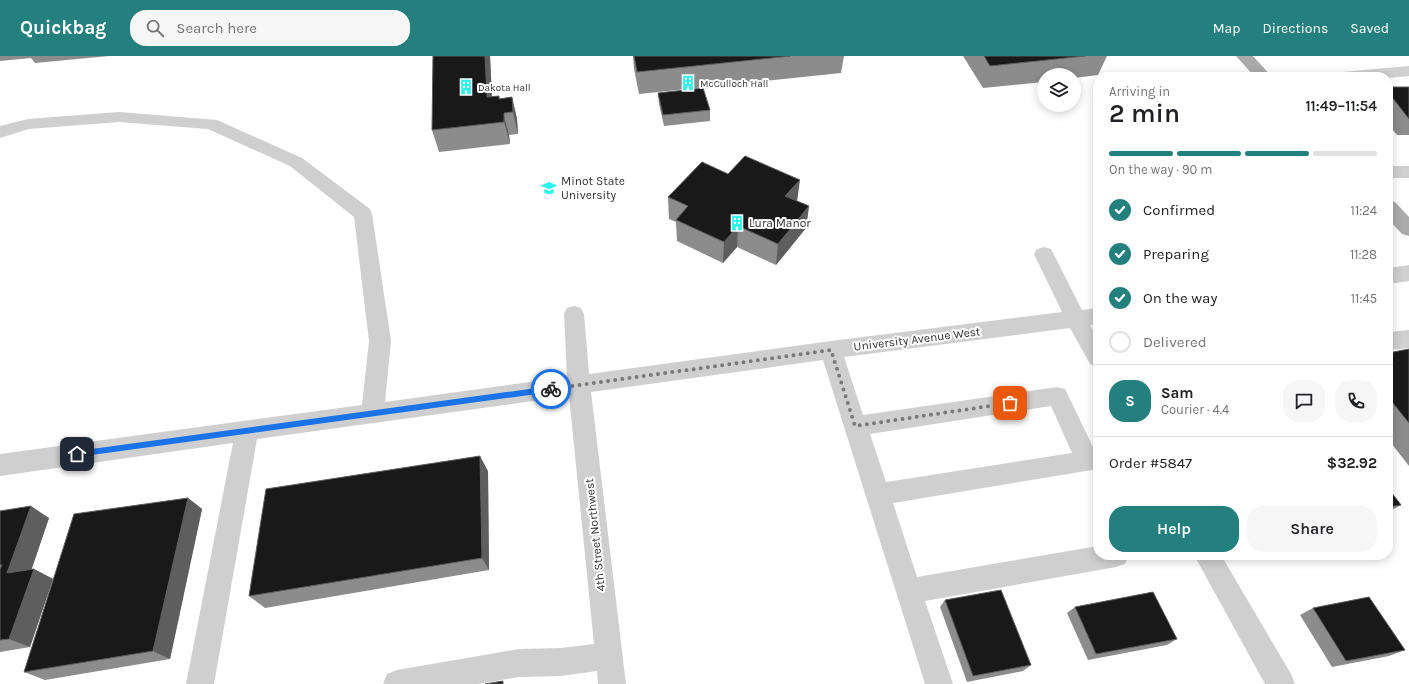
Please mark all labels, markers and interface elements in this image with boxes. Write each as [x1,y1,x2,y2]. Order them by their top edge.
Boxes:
search box [130,10,410,46]
text: Quickbag [20,17,106,39]
icon: search [144,17,166,39]
text: Search here [176,19,257,37]
text: Map [1213,20,1241,37]
text: Directions [1263,20,1328,37]
text: Saved [1350,20,1389,37]
map controls [1037,68,1081,112]
button: layers [1037,68,1081,112]
building icon: McCulloch Hall [679,74,697,92]
building icon: Dakota Hall [457,78,475,96]
place label: McCulloch Hall [700,78,768,90]
place label: Dakota Hall [478,82,531,94]
text: Arriving in [1109,84,1170,99]
text: 11:49–11:54 [1305,97,1377,115]
text: 2 min [1109,98,1180,129]
text: On the way · 90 m [1109,162,1212,177]
place label: Minot State University [561,174,625,202]
school or university icon: Minot State University [540,179,558,197]
icon: check [1109,199,1131,221]
text: Confirmed [1143,201,1215,219]
text: 11:24 [1351,203,1377,218]
building icon: Lura Manor [728,214,746,232]
place label: Lura Manor [749,216,811,230]
icon: check [1109,243,1131,265]
text: Preparing [1143,245,1209,263]
text: 11:28 [1350,247,1377,262]
icon: check [1109,287,1131,309]
text: On the way [1143,289,1217,307]
text: 11:45 [1351,291,1377,306]
street label: University Avenue West [853,324,982,354]
text: Delivered [1143,333,1207,351]
courier [531,369,571,409]
icon: bike [540,378,562,400]
button: chat [1283,380,1325,422]
button: phone [1335,380,1377,422]
text: Sam [1161,384,1194,402]
pin [993,386,1027,420]
icon: bag [999,392,1021,414]
text: S [1125,392,1135,410]
text: Courier · 4.4 [1161,402,1229,417]
pin [60,437,94,471]
icon: home [66,443,88,465]
text: Order #5847 [1109,454,1192,472]
text: $32.92 [1327,454,1377,472]
street label: 4th Street Northwest [582,477,608,592]
button: Help [1109,506,1239,552]
button: Share [1247,506,1377,552]

